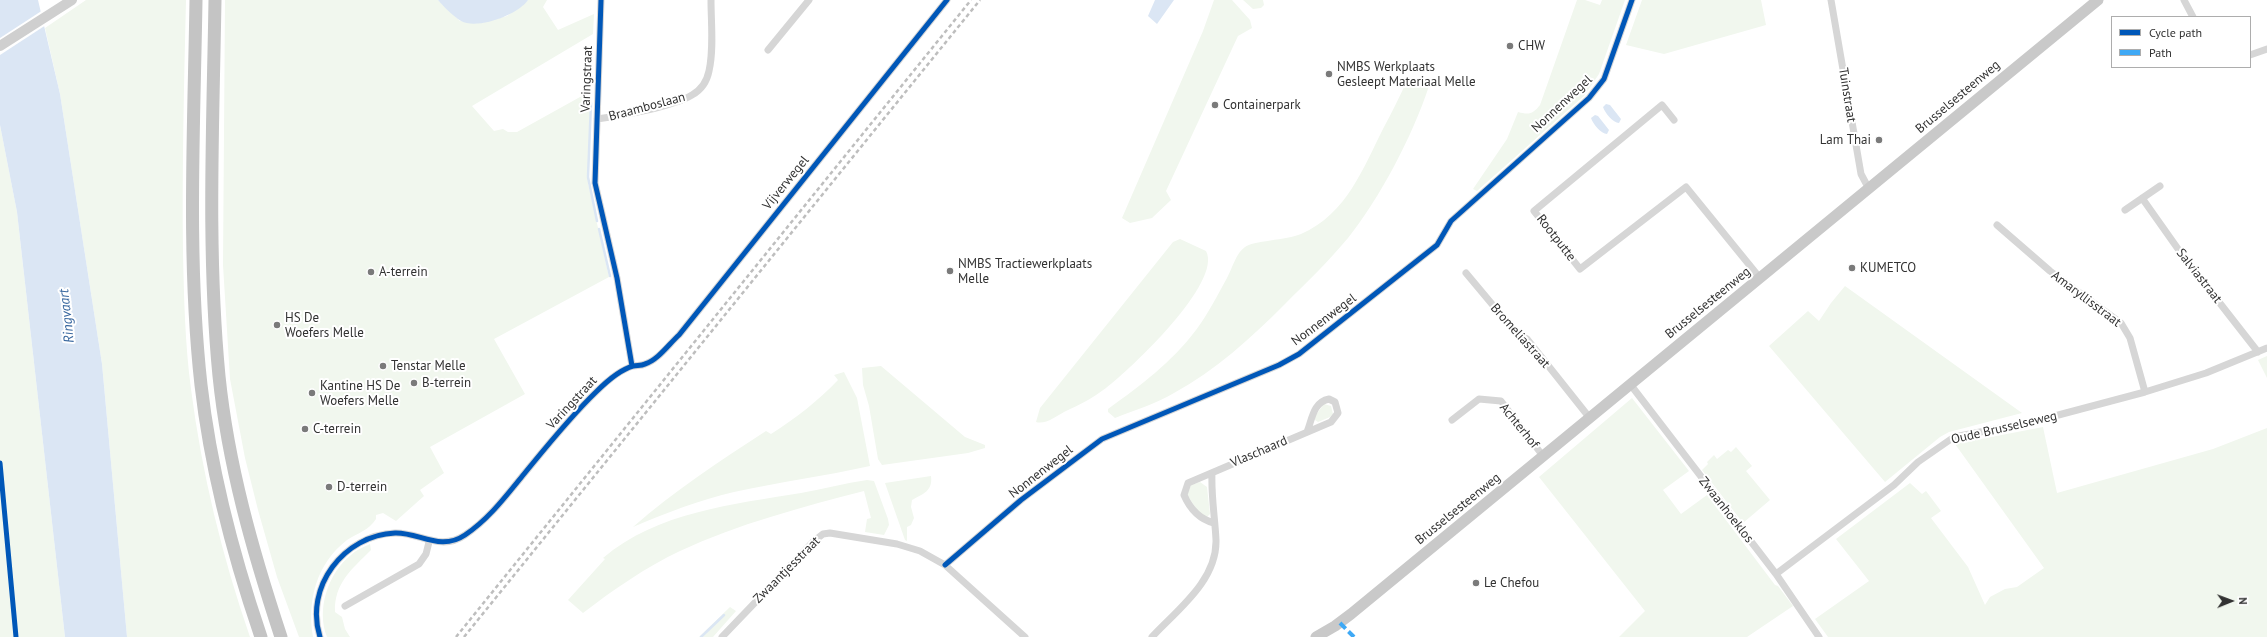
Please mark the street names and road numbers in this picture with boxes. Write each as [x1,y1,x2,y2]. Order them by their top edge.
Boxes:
street label: Varingstraat [578,45,596,113]
street label: Brusselsesteenweg [1913,57,2003,137]
street label: Tuinstraat [1835,67,1859,123]
street label: Nonnenwegel [1529,72,1595,136]
street label: Braamboslaan [607,89,687,125]
street label: Vijverwegel [760,153,812,213]
street label: Rootputte [1533,212,1579,264]
street label: Salviastraat [2173,246,2225,306]
street label: Brusselsesteenweg [1662,264,1754,342]
street label: Amaryllisstraat [2048,268,2124,330]
street label: Nonnenwegel [1289,291,1359,349]
street label: Bromeliastraat [1487,301,1553,371]
street label: Varingstraat [544,373,600,433]
street label: Achterhof [1496,400,1542,452]
street label: Oude Brusselseweg [1950,408,2058,448]
street label: Vlaschaard [1228,433,1290,471]
street label: Nonnenwegel [1006,442,1076,502]
street label: Brusselsesteenweg [1412,470,1504,548]
street label: Zwaanhoeklos [1695,474,1757,546]
street label: Zwaantjesstraat [750,533,824,607]

